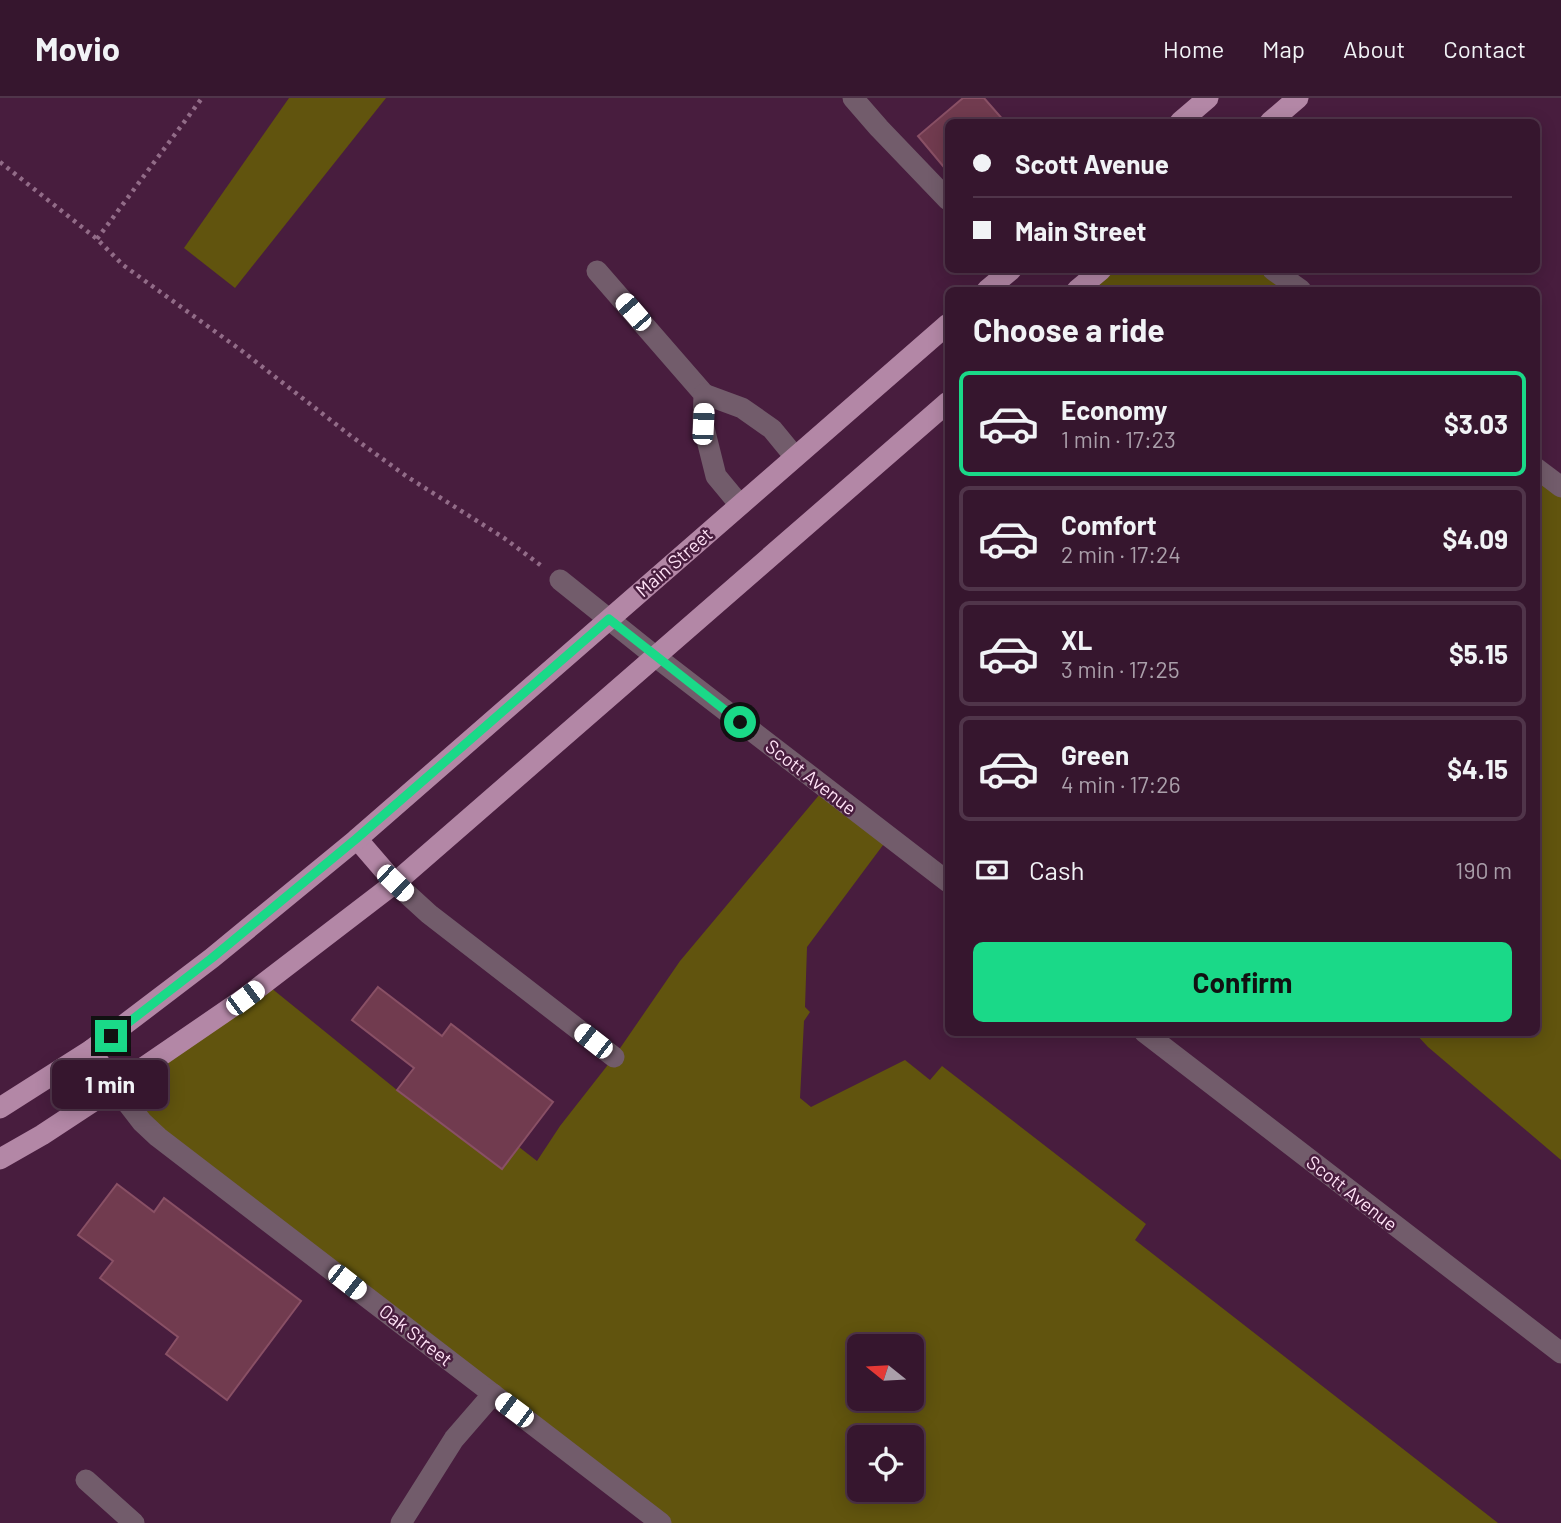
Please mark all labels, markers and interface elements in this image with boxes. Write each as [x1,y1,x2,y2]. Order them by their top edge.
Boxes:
text: Movio [35,28,120,68]
text: Home [1163,34,1224,63]
text: Map [1262,34,1305,63]
text: About [1343,34,1405,63]
text: Contact [1443,34,1526,63]
text: Scott Avenue [1015,148,1169,179]
text: Main Street [1015,215,1146,246]
car [612,289,655,335]
text: Choose a ride [973,310,1165,348]
icon: car [977,392,1040,455]
text: Economy [1061,394,1167,425]
car [692,402,715,446]
text: $3.03 [1444,408,1508,439]
text: 1 min · 17:23 [1061,425,1176,453]
icon: car [977,507,1040,570]
text: Comfort [1061,509,1157,540]
street label: Main Street [631,522,717,601]
text: $4.09 [1442,523,1508,554]
text: 2 min · 17:24 [1061,540,1181,568]
icon: car [977,622,1040,685]
text: XL [1061,624,1092,655]
text: $5.15 [1449,638,1508,669]
text: 3 min · 17:25 [1061,655,1180,683]
route start [724,706,756,738]
street label: Scott Avenue [761,734,861,819]
icon: car [977,737,1040,800]
text: Green [1061,739,1129,770]
text: $4.15 [1447,753,1508,784]
text: 4 min · 17:26 [1061,770,1181,798]
icon: cash [973,851,1011,889]
text: Cash [1029,854,1084,885]
text: 190 m [1455,856,1512,884]
car [373,861,418,905]
button: Confirm [973,942,1512,1022]
car [222,977,269,1019]
route end [95,1020,127,1052]
car [570,1020,617,1062]
callout: 1 min [53,1060,169,1110]
text: 1 min [85,1070,135,1098]
street label: Scott Avenue [1302,1150,1402,1235]
car [324,1261,371,1303]
street label: Oak Street [375,1299,458,1370]
north arrow [847,1334,924,1410]
map controls [847,1334,924,1502]
car [491,1389,538,1431]
button: locate [847,1425,924,1502]

